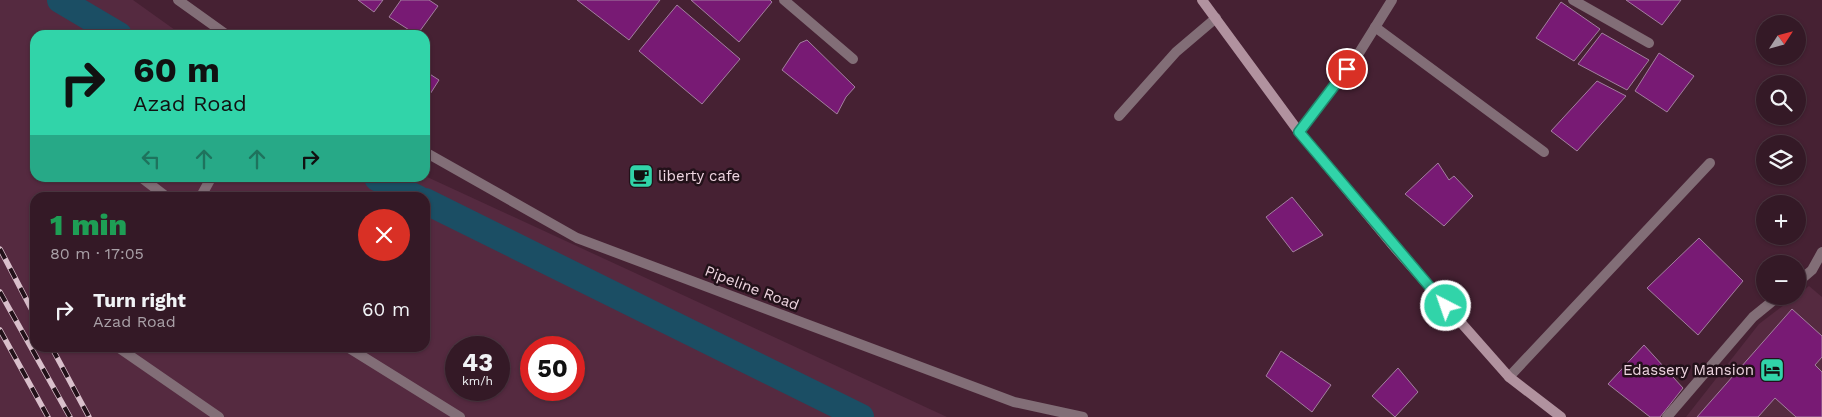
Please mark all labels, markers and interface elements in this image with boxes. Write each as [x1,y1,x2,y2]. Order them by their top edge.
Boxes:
north arrow [1756,15,1806,65]
map controls [1756,15,1806,305]
pin [1326,48,1368,90]
text: 60 m [133,49,220,91]
icon: right [50,50,115,115]
icon: arrive [1333,55,1361,83]
button: search [1756,75,1806,125]
text: Azad Road [133,91,247,116]
button: layers [1756,135,1806,185]
icon: left [137,145,165,173]
icon: ahead [190,145,218,173]
icon: ahead [243,145,271,173]
icon: right [296,145,324,173]
cafe icon: liberty cafe [628,163,654,189]
place label: liberty cafe [658,167,740,185]
button: + [1756,195,1806,245]
text: 1 min [50,207,127,242]
button: close [358,209,410,261]
text: 80 m · 17:05 [50,244,144,263]
button: − [1756,255,1806,305]
street label: Pipeline Road [702,262,802,314]
position arrow [1419,279,1471,331]
text: Turn right [93,289,186,312]
icon: right [50,296,78,324]
text: 60 m [362,298,410,321]
text: Azad Road [93,312,176,331]
speed limit sign: 50 [520,336,585,401]
text: 43 [462,348,493,377]
hotel icon: Edassery Mansion [1759,357,1785,383]
place label: Edassery Mansion [1623,361,1754,379]
text: km/h [462,374,493,388]

